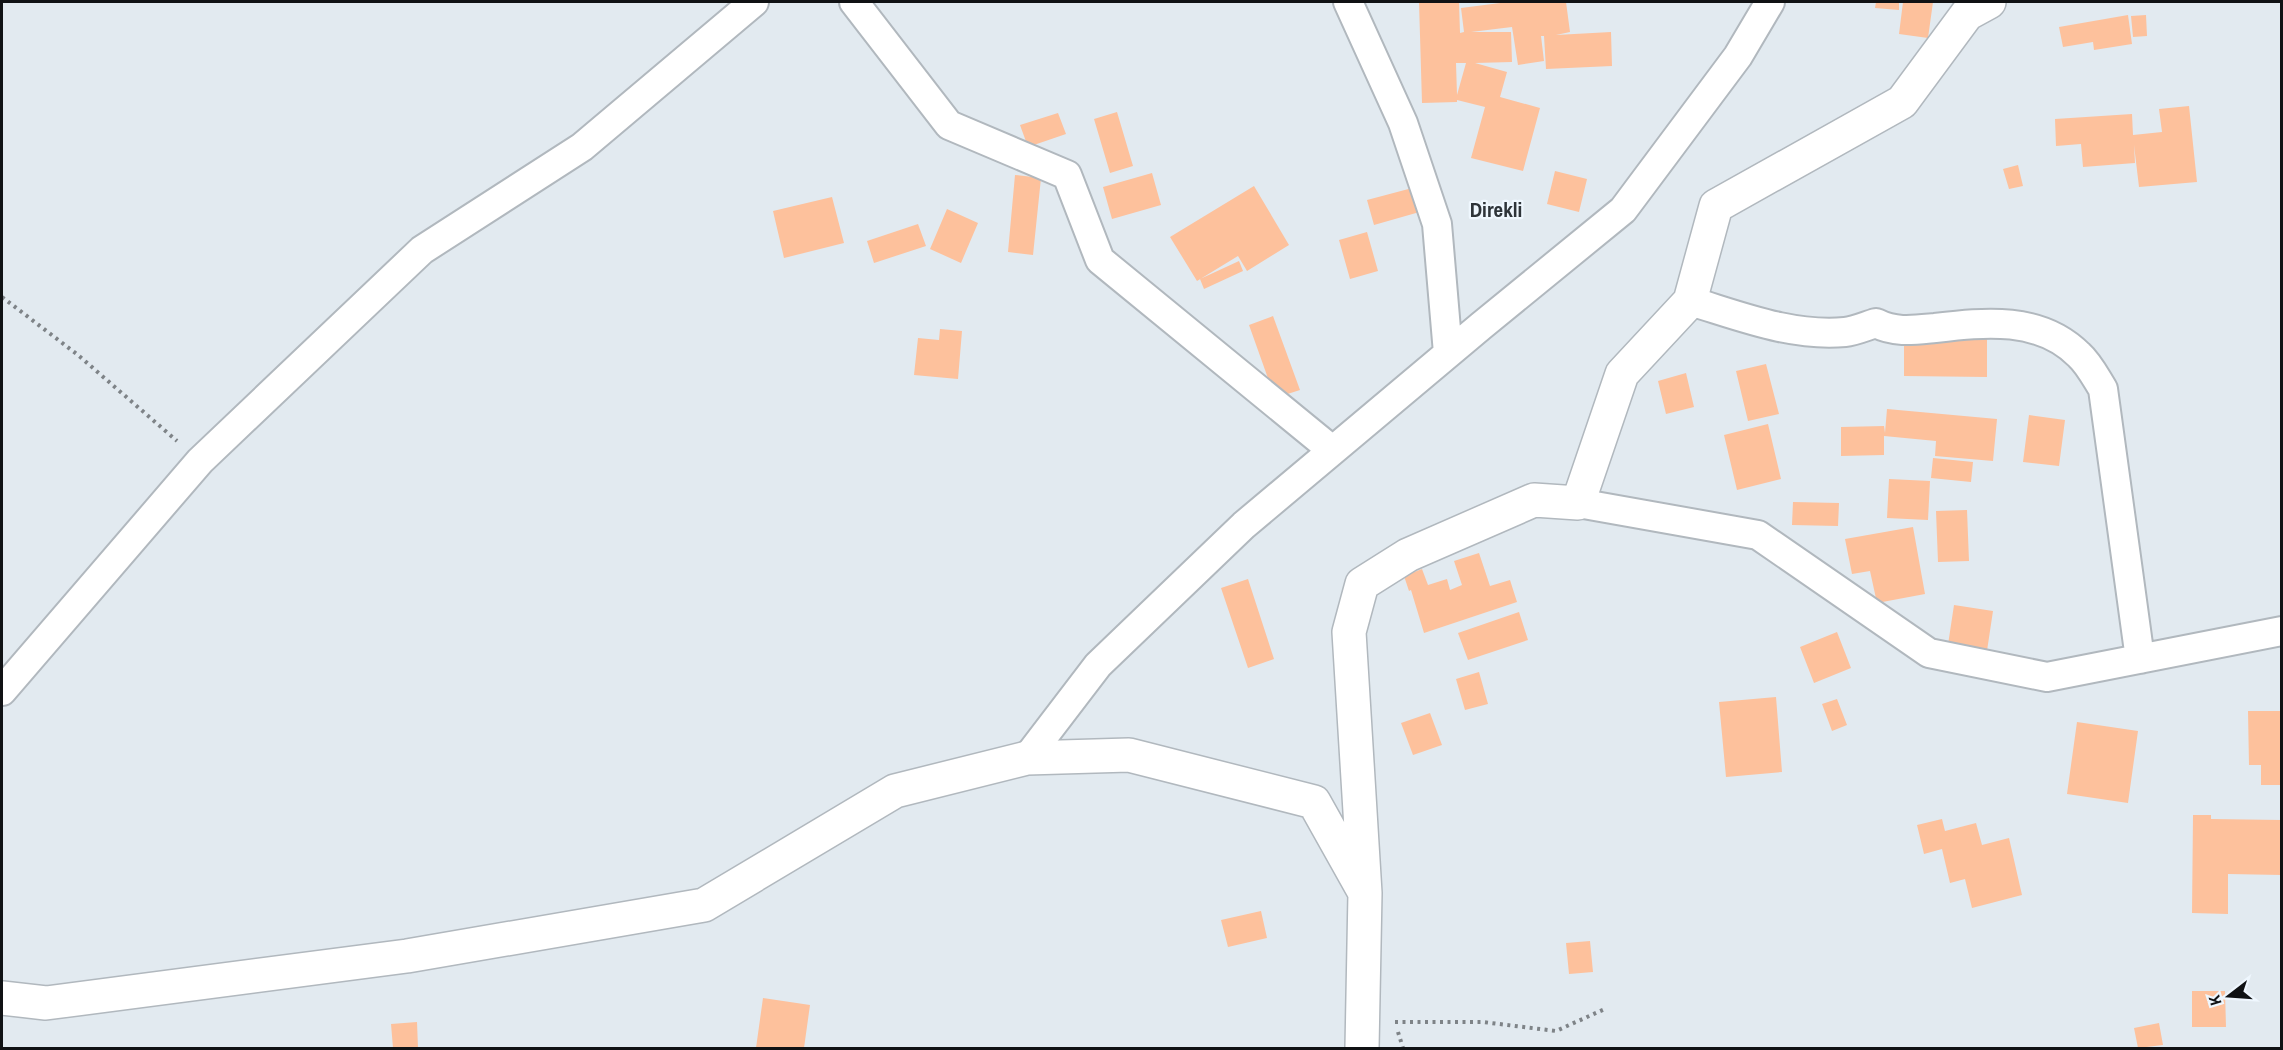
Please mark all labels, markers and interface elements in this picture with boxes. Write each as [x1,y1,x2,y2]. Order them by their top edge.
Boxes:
district label: Direkli [1470,195,1522,224]
north arrow [2199,966,2259,1026]
text: K [2203,992,2227,1008]

